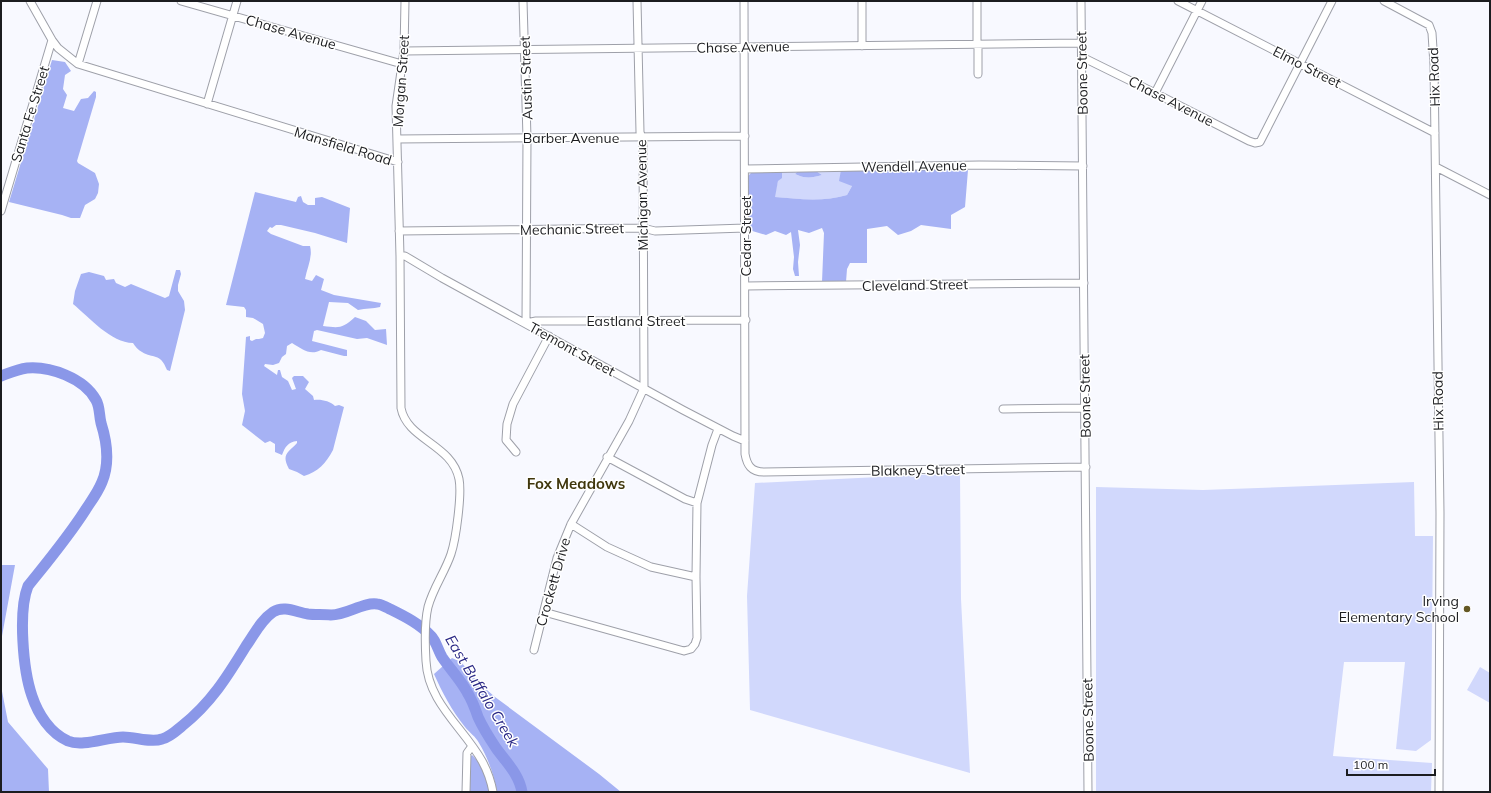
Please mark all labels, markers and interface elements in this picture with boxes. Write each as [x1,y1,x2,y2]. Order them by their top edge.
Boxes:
street label: Chase Avenue [244,11,338,53]
street label: Boone Street [1072,31,1092,115]
street label: Morgan Street [389,34,413,128]
street label: Austin Street [516,36,536,120]
street label: Chase Avenue [696,37,790,57]
street label: Elmo Street [1270,42,1344,92]
street label: Hix Road [1424,47,1444,107]
street label: Santa Fe Street [7,64,53,164]
street label: Chase Avenue [1125,72,1217,130]
street label: Mansfield Road [292,123,394,169]
street label: Barber Avenue [523,129,619,147]
street label: Michigan Avenue [632,139,652,251]
street label: Wendell Avenue [861,156,967,176]
street label: Cedar Street [737,195,755,276]
street label: Mechanic Street [520,219,624,239]
street label: Cleveland Street [862,275,968,295]
street label: Eastland Street [586,312,686,330]
street label: Tremont Street [526,318,618,380]
street label: Boone Street [1075,354,1095,438]
street label: Hix Road [1428,371,1448,431]
street label: Blakney Street [871,460,965,480]
district label: Fox Meadows [527,474,625,493]
street label: Crockett Drive [532,536,574,628]
place label: Irving Elementary School [1339,592,1459,626]
marker: Irving Elementary School [1462,604,1472,614]
water label: East Buffalo Creek [441,631,524,751]
street label: Boone Street [1078,678,1098,762]
scale bar [1347,751,1435,777]
text: 100 m [1353,757,1388,772]

